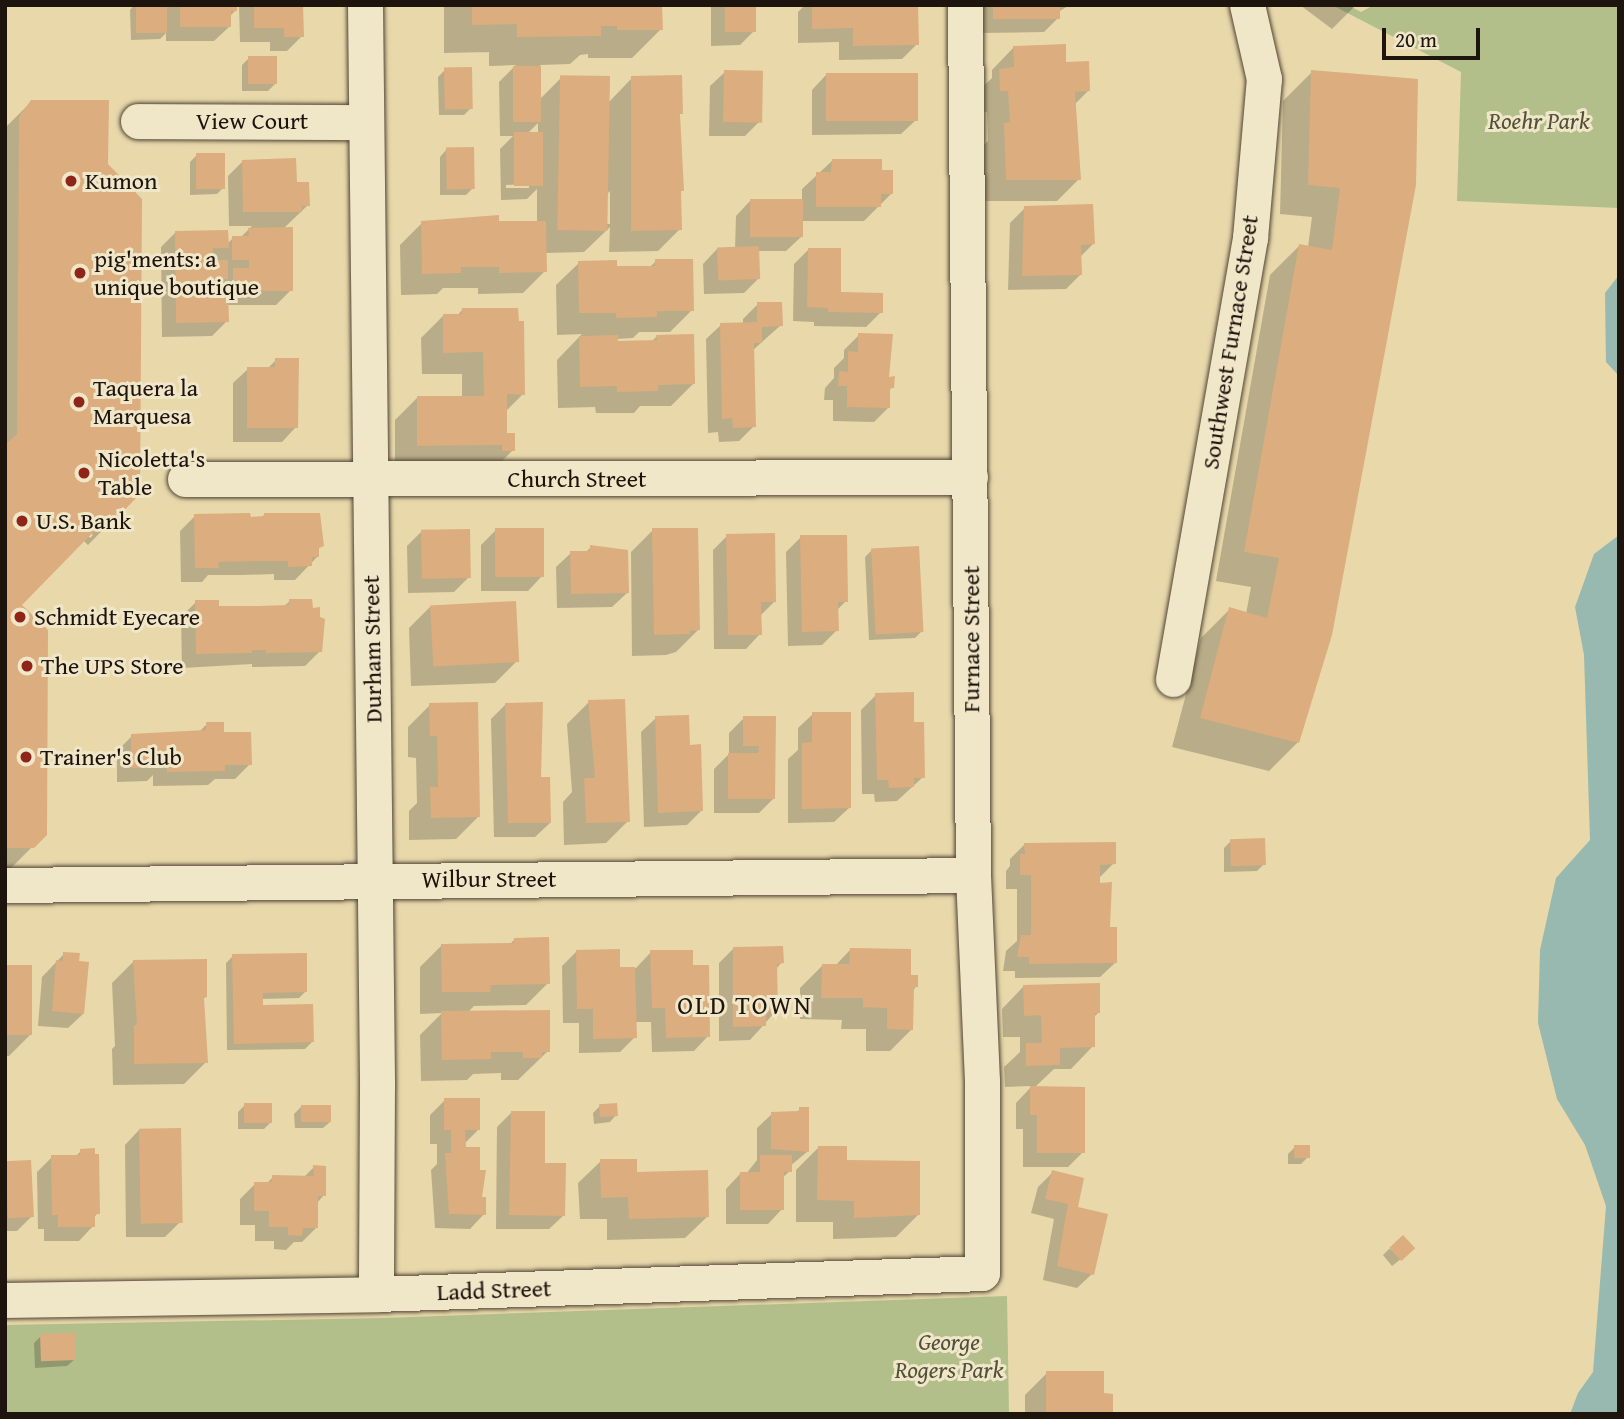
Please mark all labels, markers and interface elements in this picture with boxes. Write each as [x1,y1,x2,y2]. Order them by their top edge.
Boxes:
scale bar [1386,14,1484,58]
text: 20 m [1395,24,1437,55]
street label: View Court [196,107,308,135]
park label: Roehr Park [1488,107,1590,135]
place label: Kumon [85,167,158,195]
marker: Kumon [63,173,79,189]
street label: Southwest Furnace Street [1196,213,1264,471]
place label: pig'ments: a unique boutique [94,245,259,301]
marker: pig'ments: a unique boutique [72,265,88,281]
place label: Taquera la Marquesa [93,374,198,430]
marker: Taquera la Marquesa [71,394,87,410]
place label: Nicoletta's Table [98,445,205,501]
marker: Nicoletta's Table [76,465,92,481]
street label: Church Street [508,465,646,493]
place label: U.S. Bank [36,507,131,535]
marker: U.S. Bank [14,513,30,529]
street label: Furnace Street [957,565,985,713]
street label: Durham Street [356,575,388,723]
place label: Schmidt Eyecare [34,603,200,631]
marker: Schmidt Eyecare [12,609,28,625]
place label: The UPS Store [41,652,183,680]
marker: The UPS Store [19,658,35,674]
place label: Trainer's Club [40,743,182,771]
marker: Trainer's Club [18,749,34,765]
street label: Wilbur Street [421,865,557,893]
district label: OLD TOWN [678,989,812,1021]
street label: Ladd Street [436,1274,552,1306]
park label: George Rogers Park [895,1328,1003,1384]

